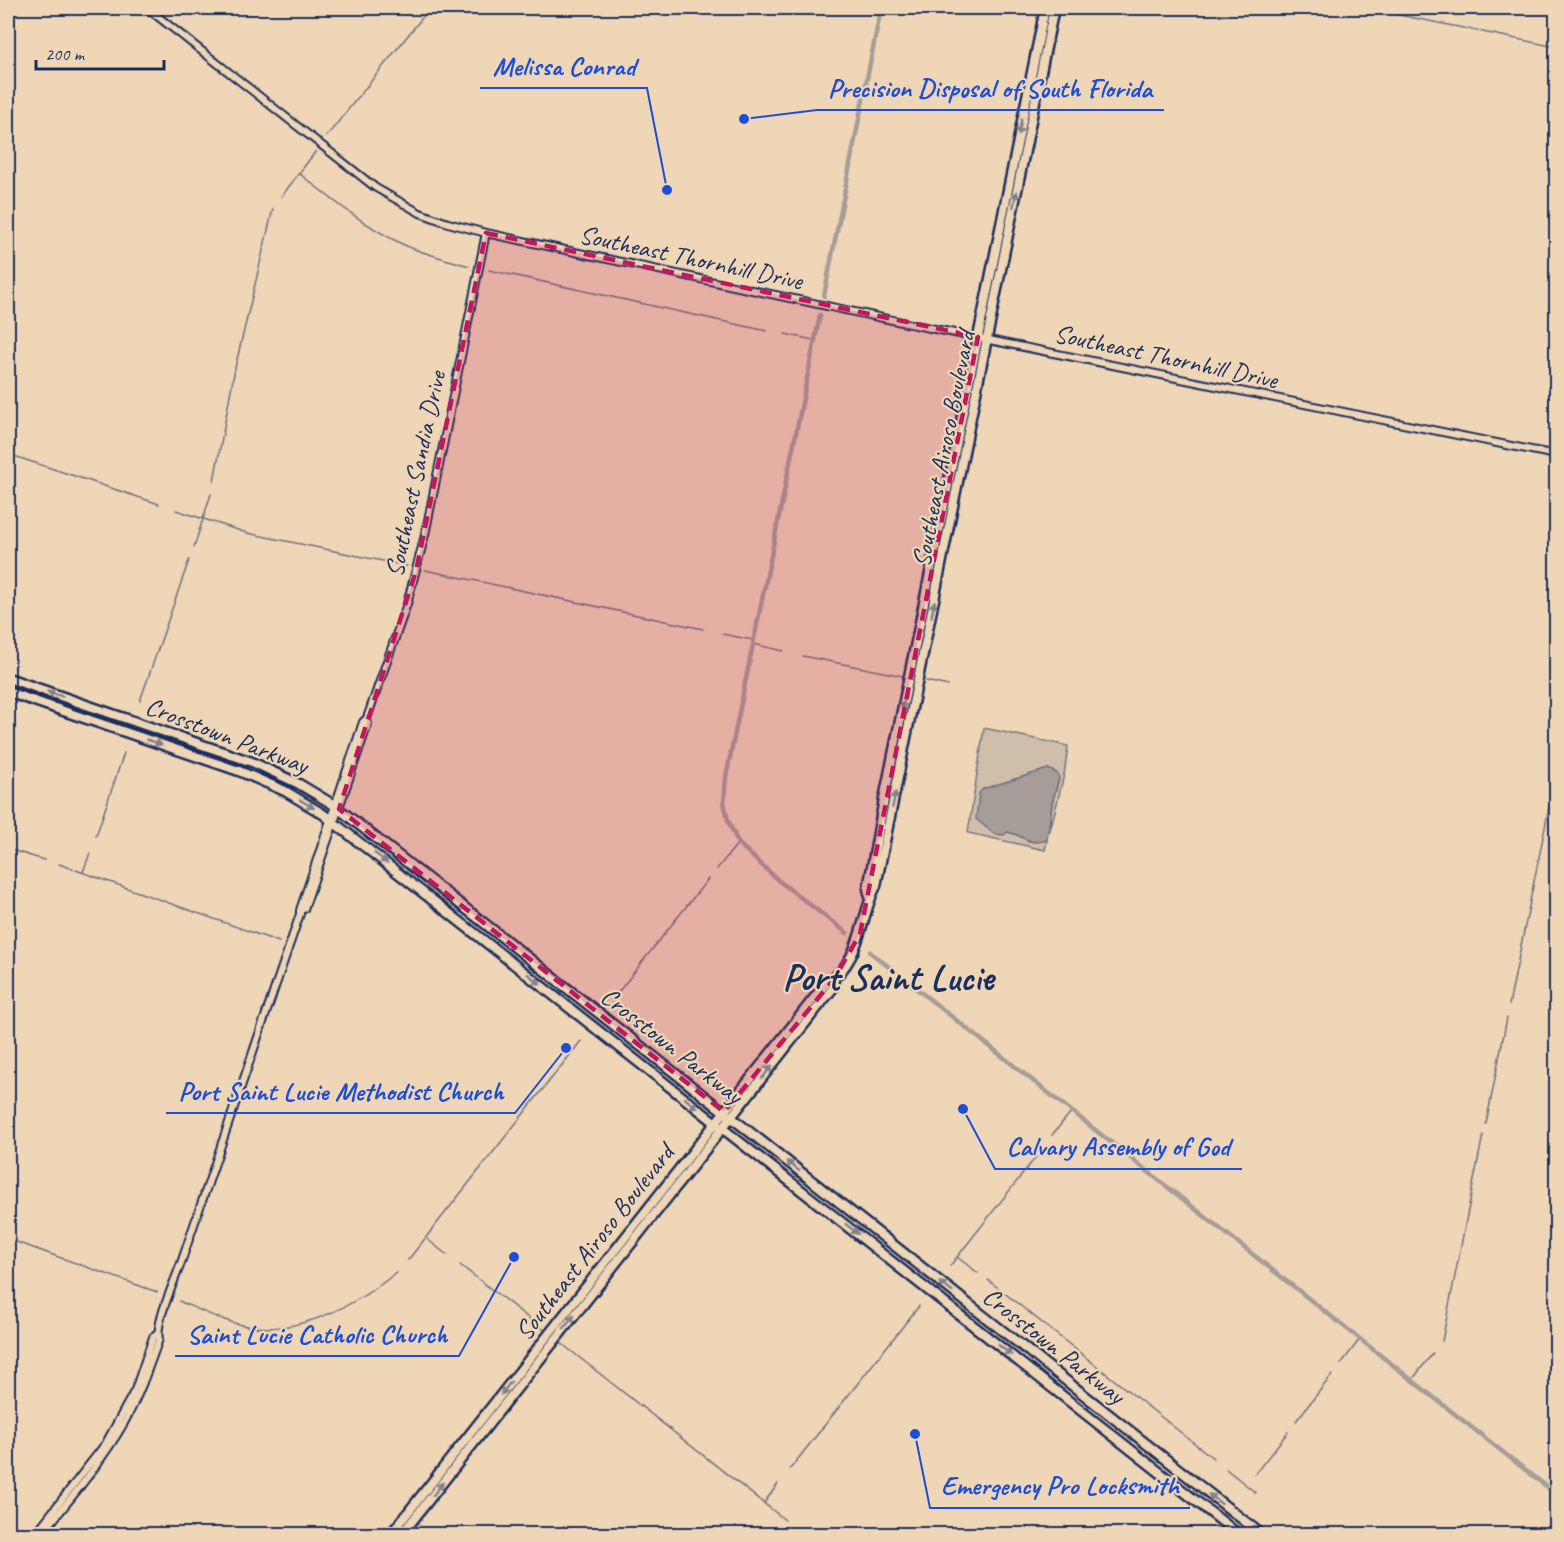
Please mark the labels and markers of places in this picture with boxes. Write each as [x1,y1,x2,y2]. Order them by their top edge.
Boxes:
callout: Melissa Conrad [480,43,647,88]
callout: Precision Disposal of South Florida [817,65,1164,110]
callout: Port Saint Lucie Methodist Church [166,1068,515,1113]
callout: Calvary Assembly of God [995,1124,1242,1169]
callout: Saint Lucie Catholic Church [175,1311,459,1356]
callout: Emergency Pro Locksmith [930,1463,1190,1508]

